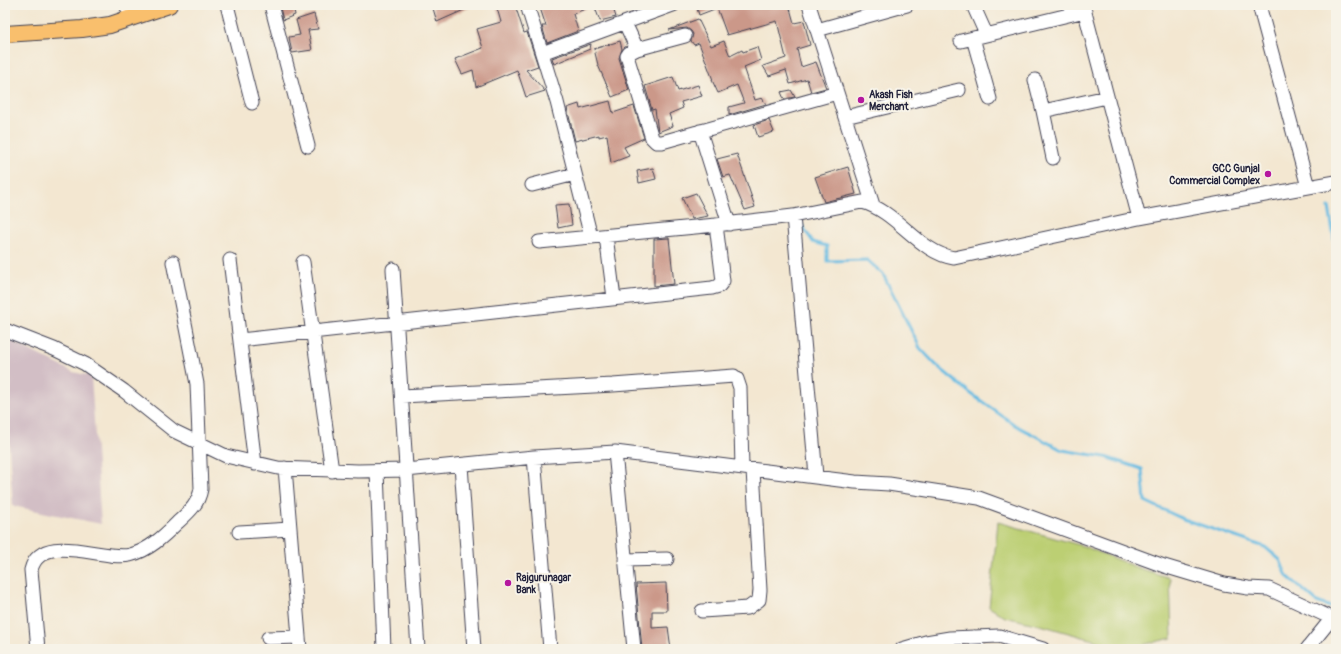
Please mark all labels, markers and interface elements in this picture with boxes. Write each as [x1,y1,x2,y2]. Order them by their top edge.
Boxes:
place label: Akash Fish Merchant [869,89,913,113]
marker: Akash Fish Merchant [856,95,866,105]
place label: GCC Gunjal Commercial Complex [1169,163,1260,187]
marker: GCC Gunjal Commercial Complex [1263,169,1273,179]
place label: Rajgurunagar Bank [516,572,571,596]
marker: Rajgurunagar Bank [503,578,513,588]

